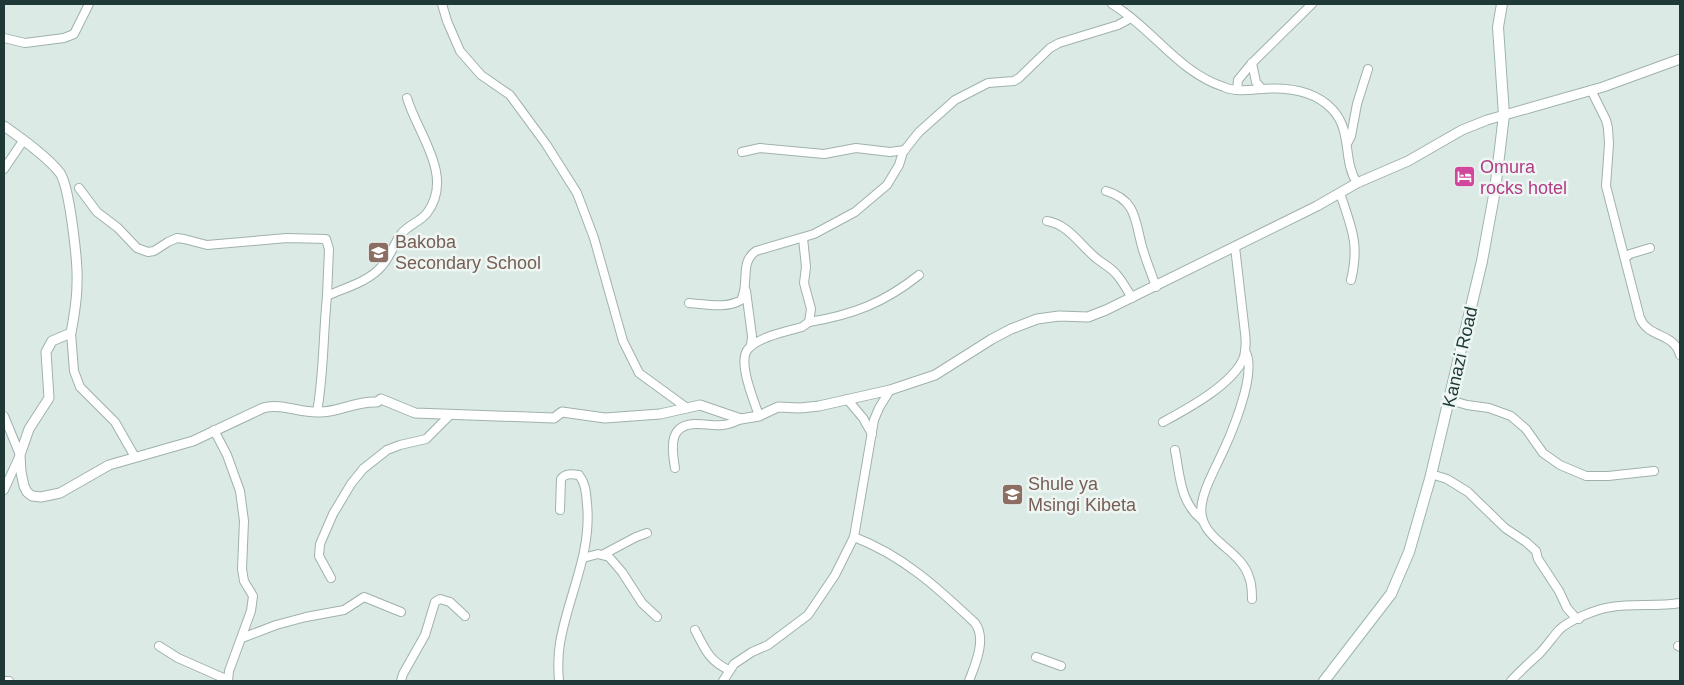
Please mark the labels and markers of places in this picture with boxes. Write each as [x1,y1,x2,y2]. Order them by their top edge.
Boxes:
place label: Omura rocks hotel [1480,157,1567,198]
hotel icon: Omura rocks hotel [1452,165,1476,189]
place label: Bakoba Secondary School [395,232,541,273]
school or university icon: Bakoba Secondary School [367,240,391,264]
place label: Shule ya Msingi Kibeta [1028,474,1137,515]
school or university icon: Shule ya Msingi Kibeta [1000,482,1024,506]

